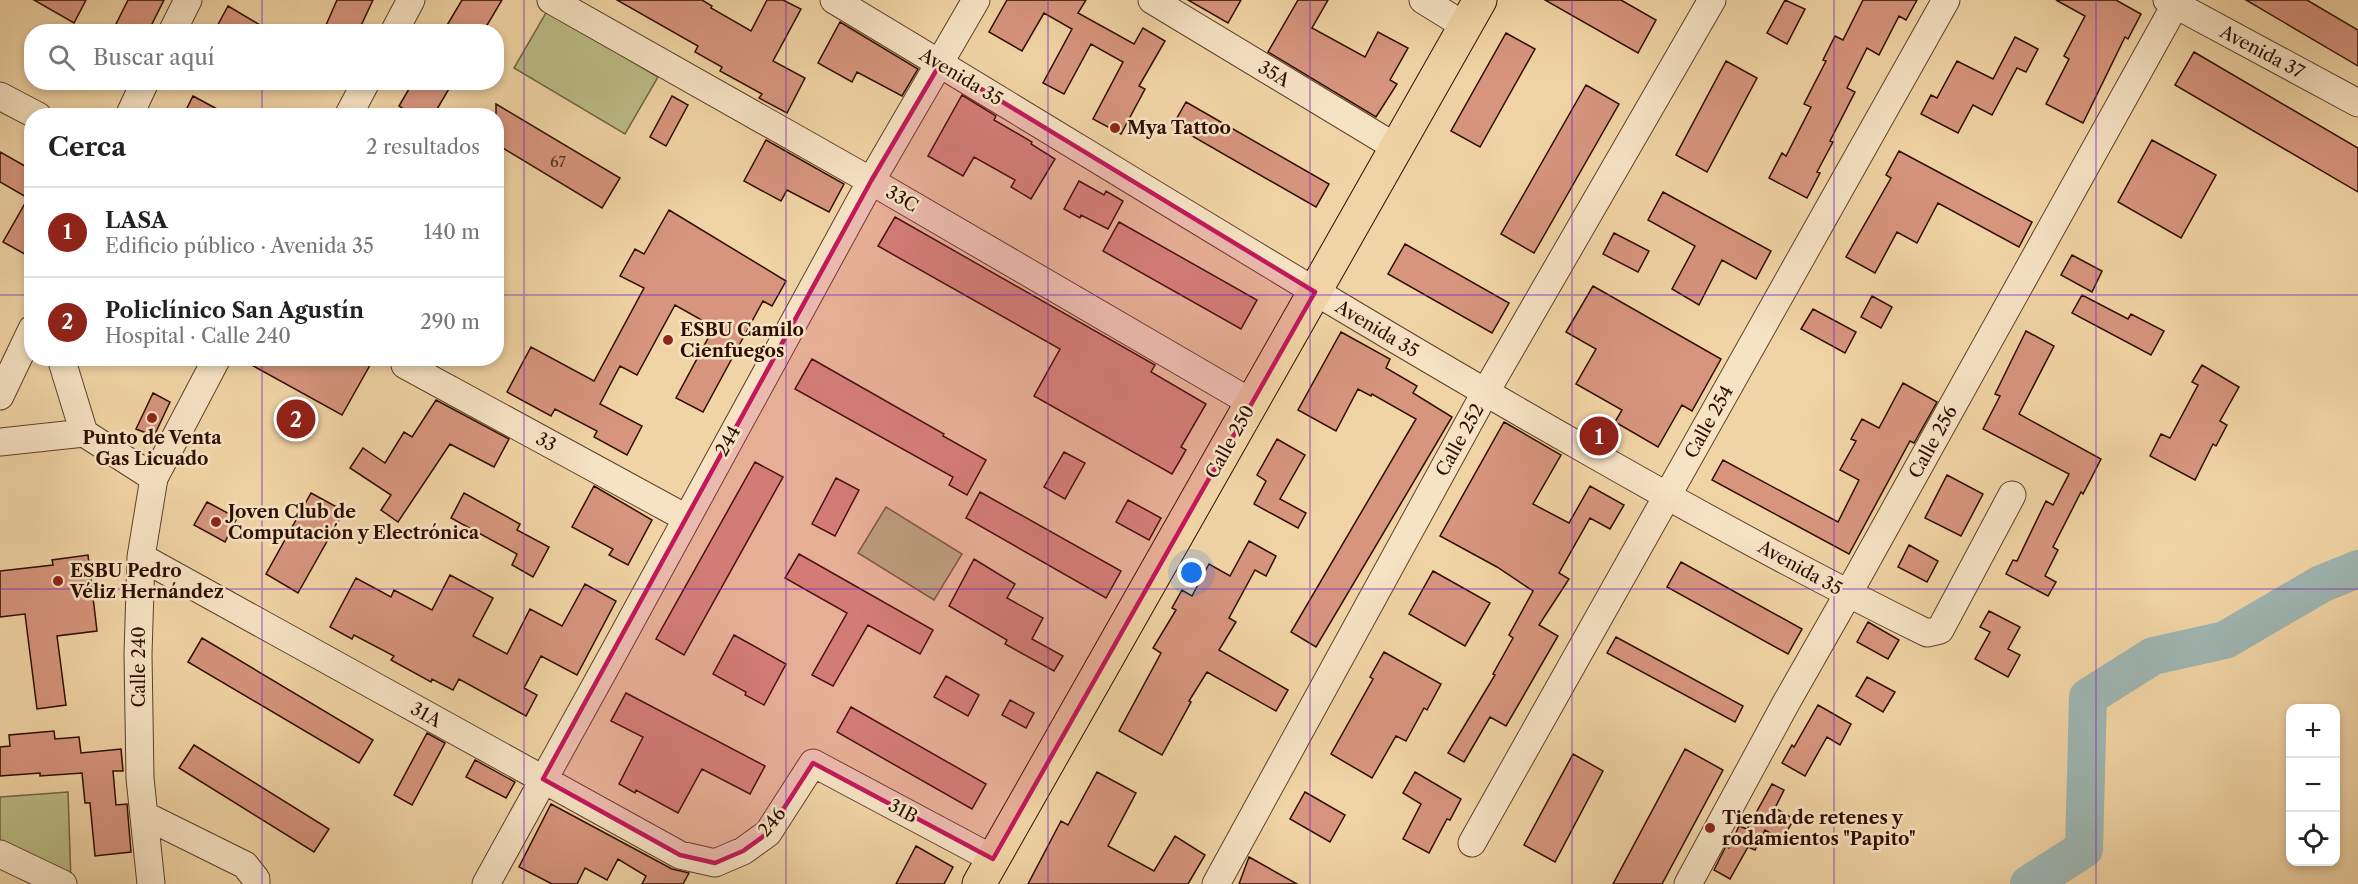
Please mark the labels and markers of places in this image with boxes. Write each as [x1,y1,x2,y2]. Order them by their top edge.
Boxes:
place label: Mya Tattoo [1127,117,1231,139]
marker: Mya Tattoo [1108,121,1122,135]
place label: ESBU Camilo Cienfuegos [680,319,804,362]
marker: ESBU Camilo Cienfuegos [661,333,675,347]
pin: 2 [276,396,316,442]
marker: Punto de Venta Gas Licuado [145,411,159,425]
pin: 1 [1580,414,1618,458]
place label: Punto de Venta Gas Licuado [82,427,222,470]
place label: Joven Club de Computación y Electrónica [225,501,480,544]
marker: Joven Club de Computación y Electrónica [209,515,223,529]
place label: ESBU Pedro Véliz Hernández [69,560,224,603]
marker: ESBU Pedro Véliz Hernández [51,574,65,588]
place label: Tienda de retenes y rodamientos "Papito" [1722,807,1916,850]
marker: Tienda de retenes y rodamientos "Papito" [1703,821,1717,835]

